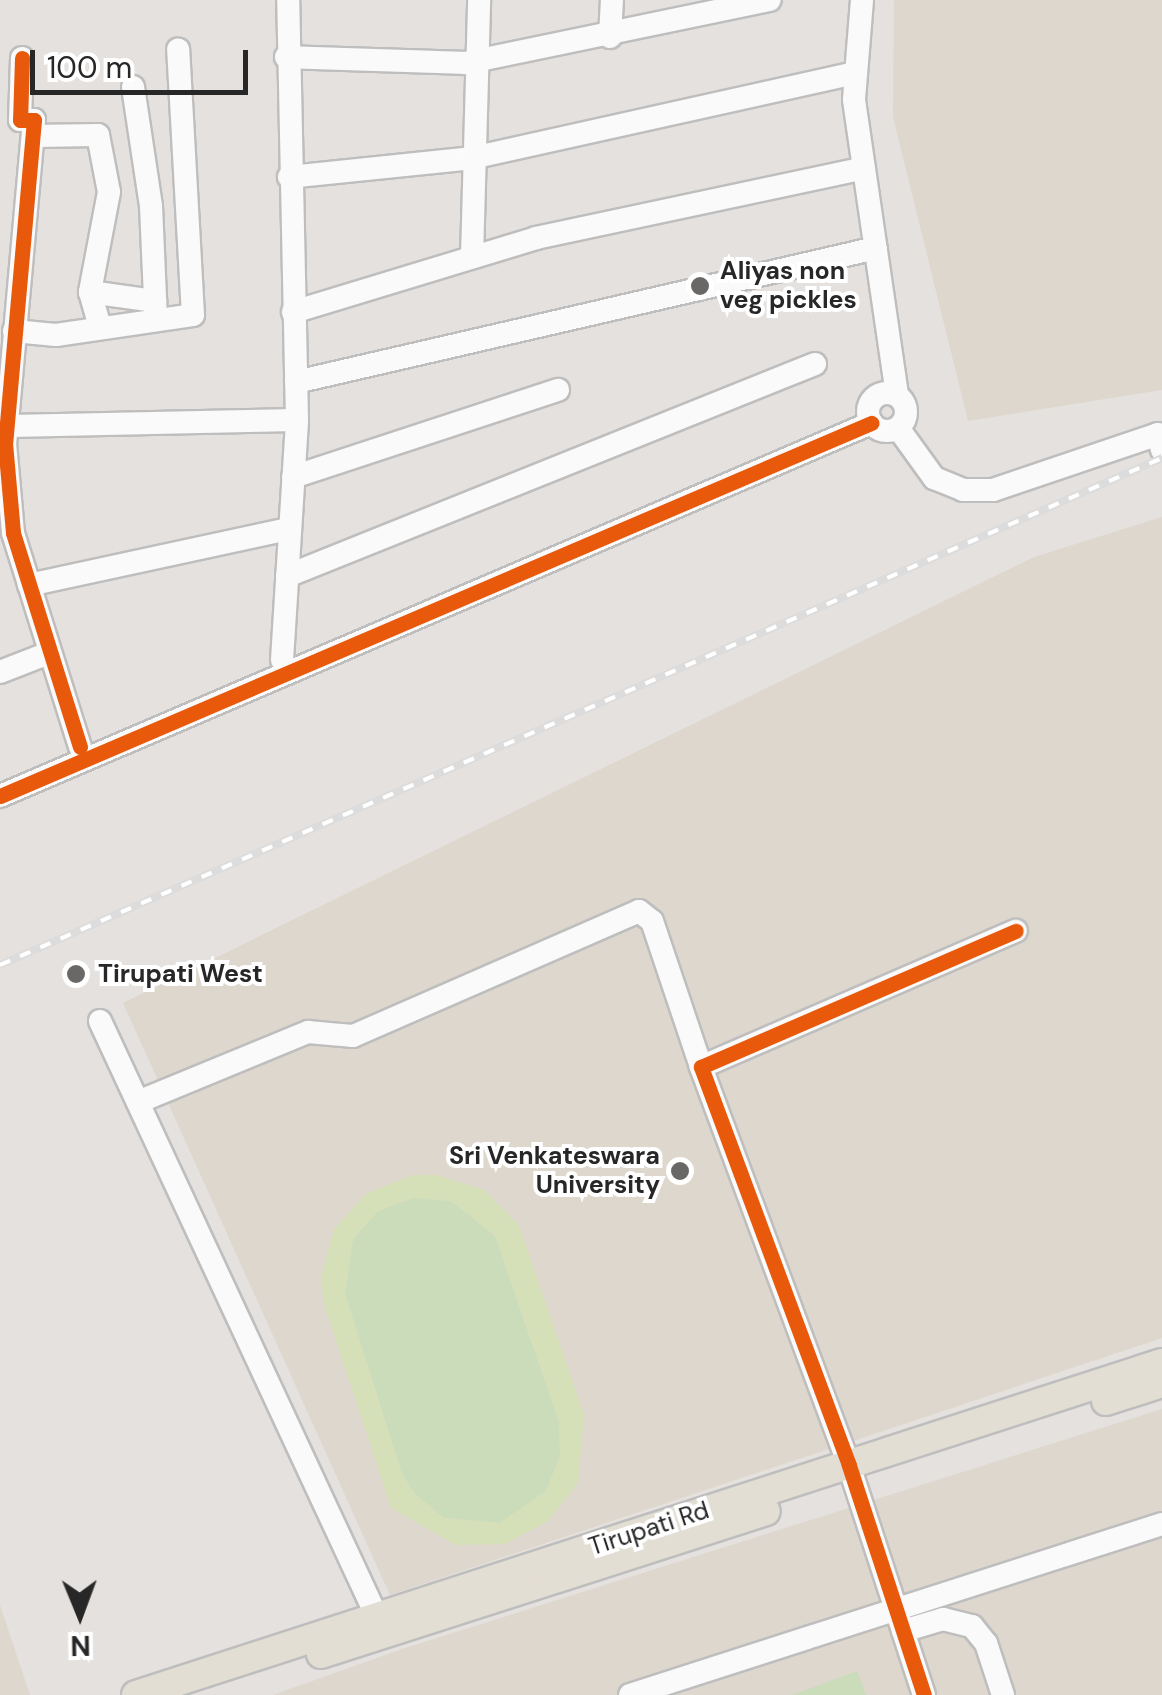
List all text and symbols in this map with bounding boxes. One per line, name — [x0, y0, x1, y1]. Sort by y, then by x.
scale bar — [35, 30, 252, 92]
text: 100 m — [47, 48, 132, 87]
place label: Aliyas non veg pickles — [720, 257, 857, 316]
marker: Aliyas non veg pickles — [689, 275, 711, 297]
place label: Tirupati West — [98, 959, 263, 989]
marker: Tirupati West — [63, 961, 89, 987]
place label: Sri Venkateswara University — [449, 1142, 660, 1201]
marker: Sri Venkateswara University — [669, 1160, 691, 1182]
street label: Tirupati Rd — [585, 1495, 713, 1563]
north arrow — [30, 1565, 130, 1665]
text: N — [70, 1627, 91, 1664]

